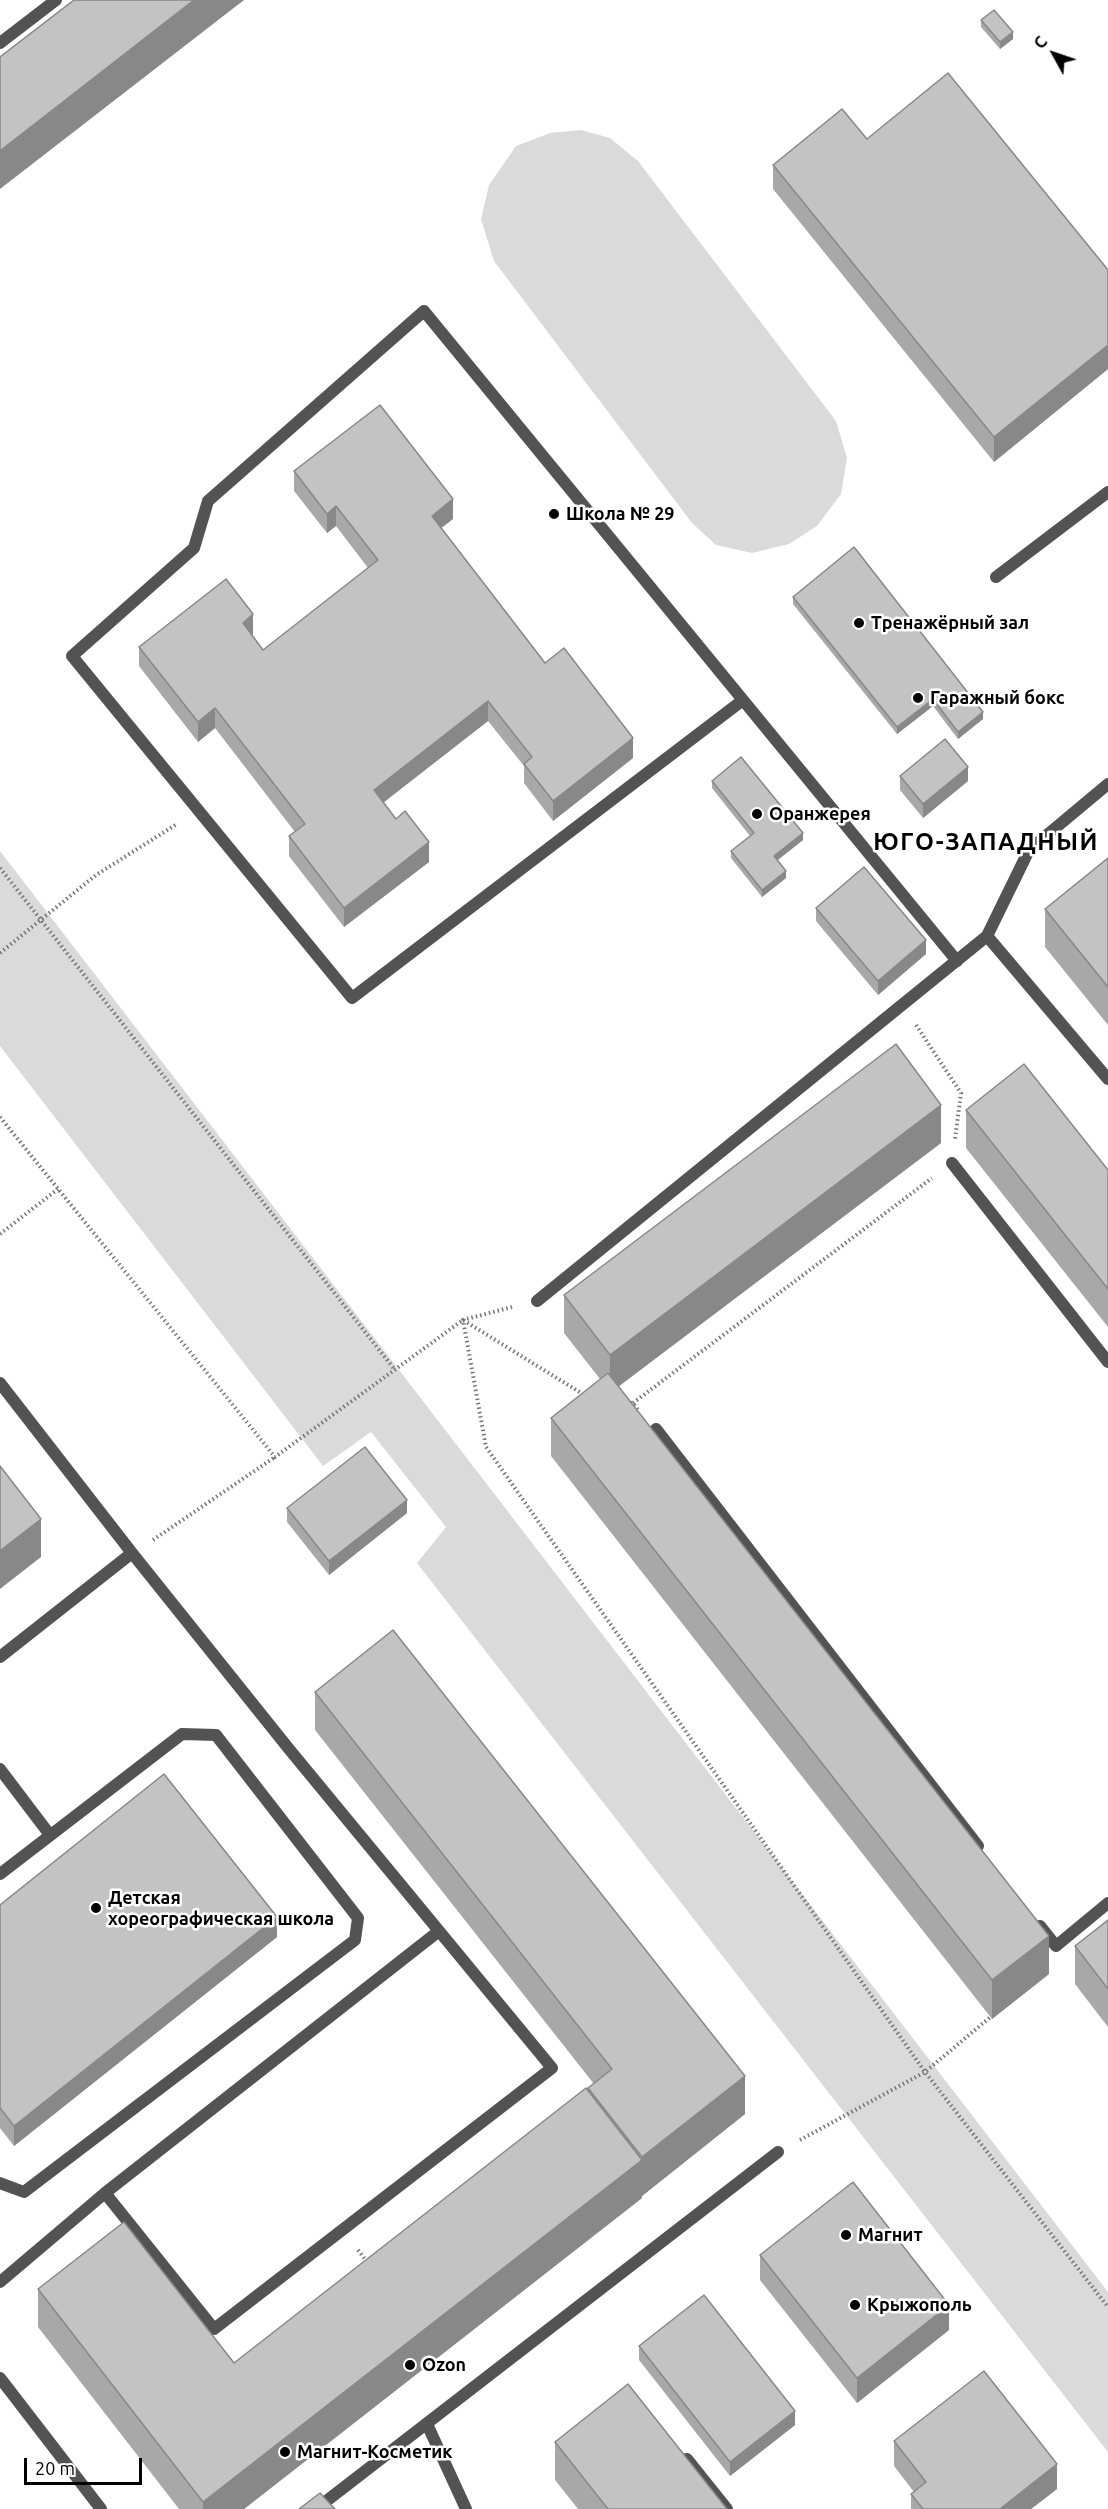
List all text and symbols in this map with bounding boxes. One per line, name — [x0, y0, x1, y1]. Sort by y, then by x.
north arrow — [1024, 24, 1084, 84]
text: С — [1030, 33, 1050, 52]
place label: Школа № 29 — [566, 503, 674, 525]
marker: Школа № 29 — [547, 507, 561, 521]
place label: Тренажёрный зал — [871, 612, 1029, 634]
marker: Тренажёрный зал — [852, 616, 866, 630]
place label: Гаражный бокс — [930, 687, 1065, 709]
marker: Гаражный бокс — [911, 691, 925, 705]
place label: Оранжерея — [769, 803, 871, 825]
marker: Оранжерея — [750, 807, 764, 821]
district label: ЮГО-ЗАПАДНЫЙ — [873, 828, 1099, 856]
place label: Детская хореографическая школа — [108, 1887, 334, 1930]
marker: Детская хореографическая школа — [89, 1901, 103, 1915]
place label: Магнит — [858, 2224, 922, 2246]
marker: Магнит — [839, 2228, 853, 2242]
place label: Крыжополь — [867, 2294, 972, 2316]
marker: Крыжополь — [848, 2298, 862, 2312]
place label: Ozon — [422, 2354, 466, 2376]
marker: Ozon — [403, 2358, 417, 2372]
place label: Магнит-Косметик — [297, 2441, 453, 2463]
marker: Магнит-Косметик — [278, 2445, 292, 2459]
scale bar — [27, 2446, 146, 2484]
text: 20 m — [35, 2458, 75, 2478]

